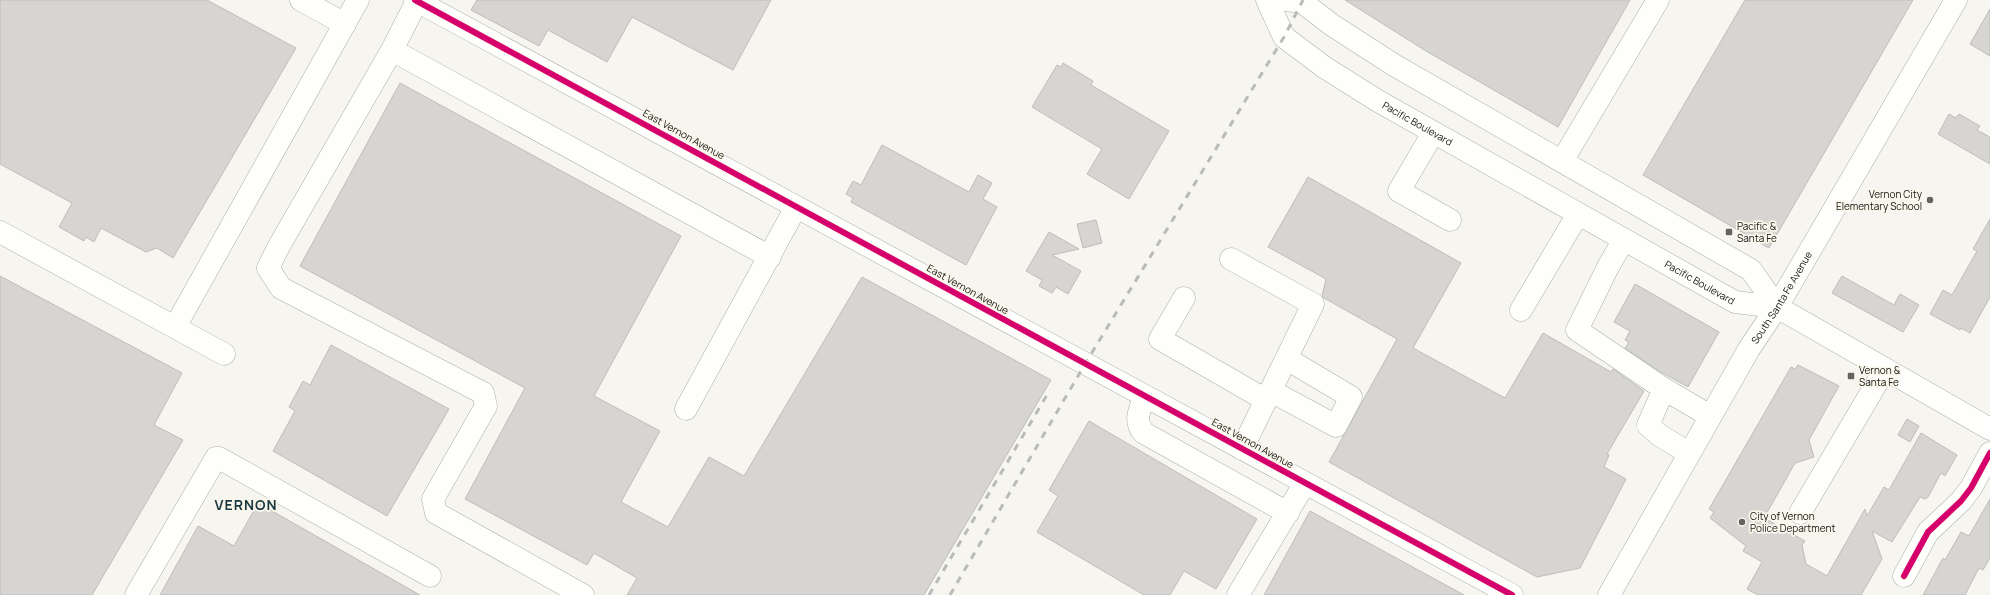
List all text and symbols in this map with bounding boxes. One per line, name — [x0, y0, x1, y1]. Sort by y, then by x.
street label: Pacific Boulevard — [1380, 98, 1455, 149]
street label: East Vernon Avenue — [641, 106, 727, 162]
place label: Vernon City Elementary School — [1836, 187, 1923, 213]
marker: Vernon City Elementary School — [1925, 195, 1935, 205]
place label: Pacific & Santa Fe — [1737, 219, 1777, 245]
marker: Pacific & Santa Fe — [1724, 227, 1734, 237]
street label: South Santa Fe Avenue — [1747, 248, 1815, 346]
street label: Pacific Boulevard — [1662, 257, 1738, 308]
street label: East Vernon Avenue — [925, 261, 1011, 317]
place label: Vernon & Santa Fe — [1859, 363, 1901, 389]
marker: Vernon & Santa Fe — [1846, 371, 1856, 381]
street label: East Vernon Avenue — [1210, 415, 1296, 471]
district label: VERNON — [215, 495, 278, 514]
place label: City of Vernon Police Department — [1750, 509, 1835, 535]
marker: City of Vernon Police Department — [1737, 517, 1747, 527]

